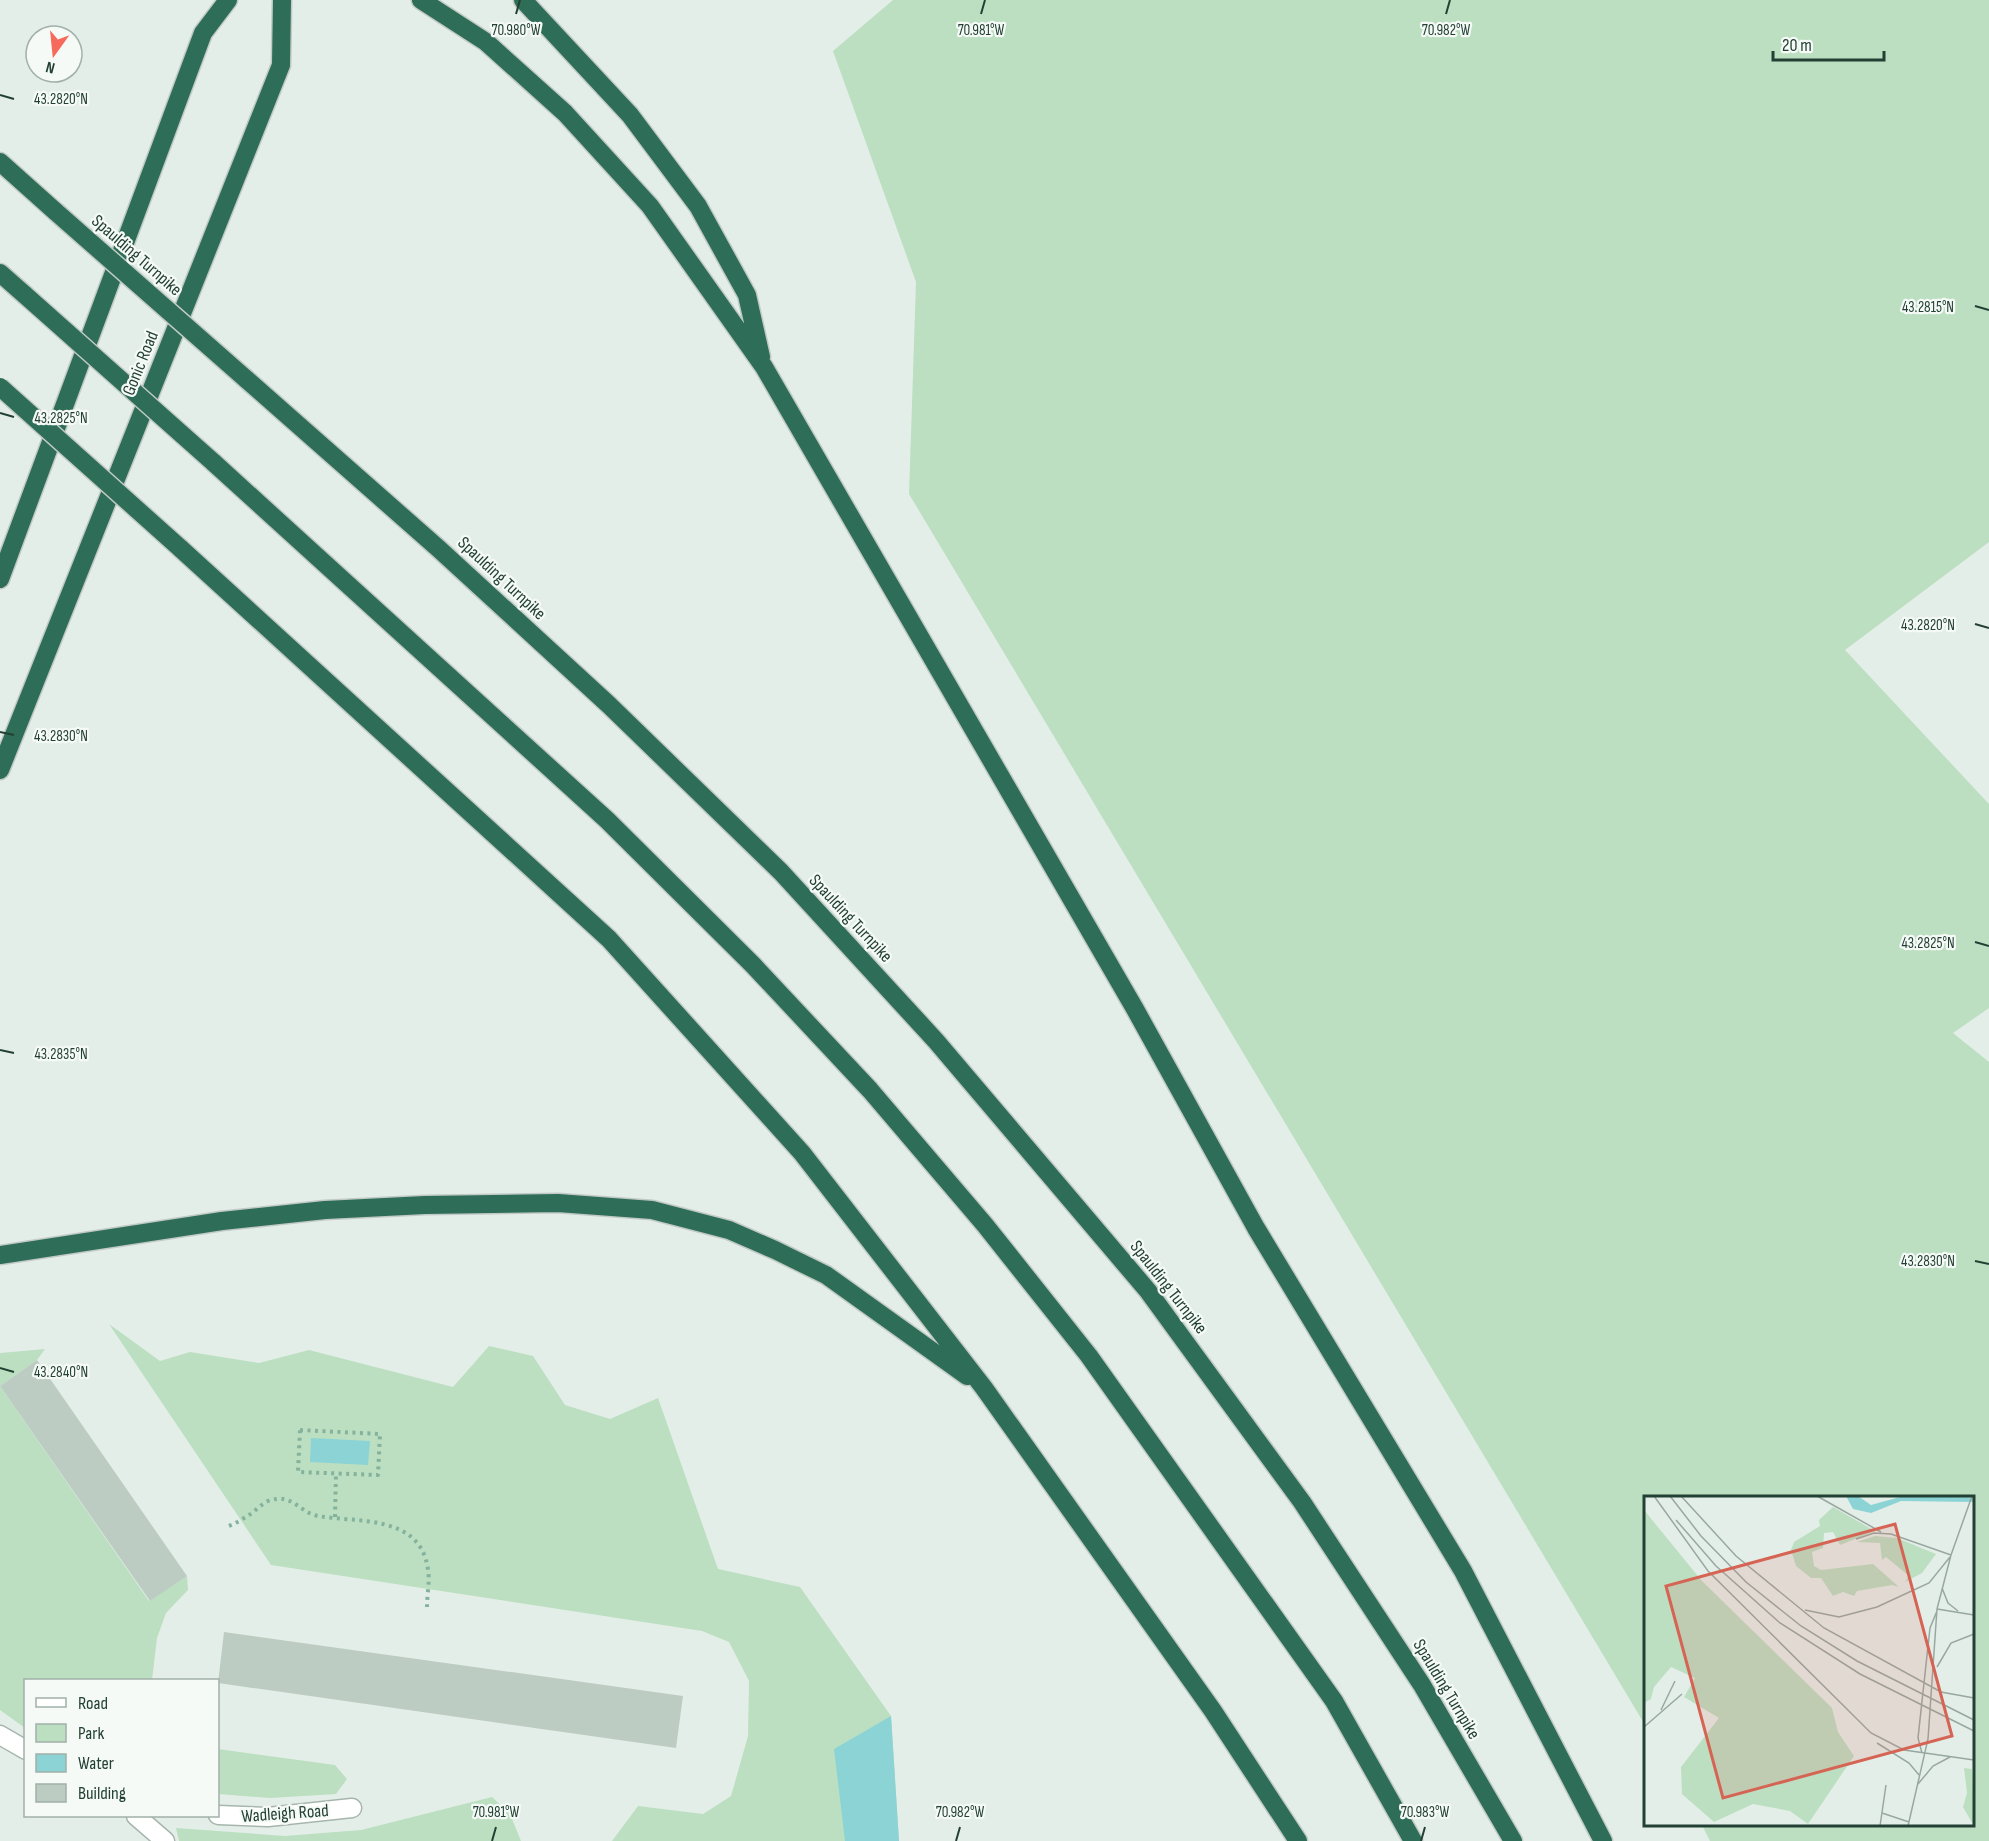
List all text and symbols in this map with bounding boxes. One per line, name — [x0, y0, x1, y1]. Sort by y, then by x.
text: 70.980°W — [492, 21, 541, 40]
text: 70.981°W — [958, 21, 1005, 40]
text: 70.982°W — [1422, 21, 1470, 40]
north arrow — [24, 24, 84, 84]
scale bar — [1773, 24, 1884, 62]
text: 20 m — [1782, 35, 1812, 56]
text: N — [44, 57, 57, 77]
text: 43.2820°N — [34, 90, 88, 109]
street label: Spaulding Turnpike — [87, 211, 186, 300]
text: 43.2815°N — [1902, 298, 1954, 317]
street label: Gonic Road — [118, 328, 163, 398]
text: 43.2825°N — [34, 409, 88, 428]
street label: Spaulding Turnpike — [453, 532, 550, 624]
text: 43.2820°N — [1901, 616, 1955, 635]
text: 43.2830°N — [34, 727, 88, 746]
street label: Spaulding Turnpike — [805, 870, 897, 967]
text: 43.2825°N — [1901, 934, 1955, 953]
text: 43.2835°N — [34, 1045, 88, 1064]
street label: Spaulding Turnpike — [1126, 1236, 1212, 1338]
text: 43.2830°N — [1901, 1252, 1955, 1271]
text: 43.2840°N — [34, 1363, 88, 1382]
inset map — [1644, 1496, 1974, 1826]
street label: Spaulding Turnpike — [1409, 1636, 1485, 1743]
legend — [24, 1679, 219, 1817]
text: Road — [78, 1693, 108, 1714]
text: Park — [78, 1723, 104, 1744]
text: Water — [78, 1753, 114, 1774]
text: Building — [78, 1783, 126, 1804]
street label: Wadleigh Road — [241, 1800, 329, 1827]
text: 70.981°W — [473, 1803, 520, 1822]
text: 70.982°W — [936, 1803, 984, 1822]
text: 70.983°W — [1401, 1803, 1449, 1822]

